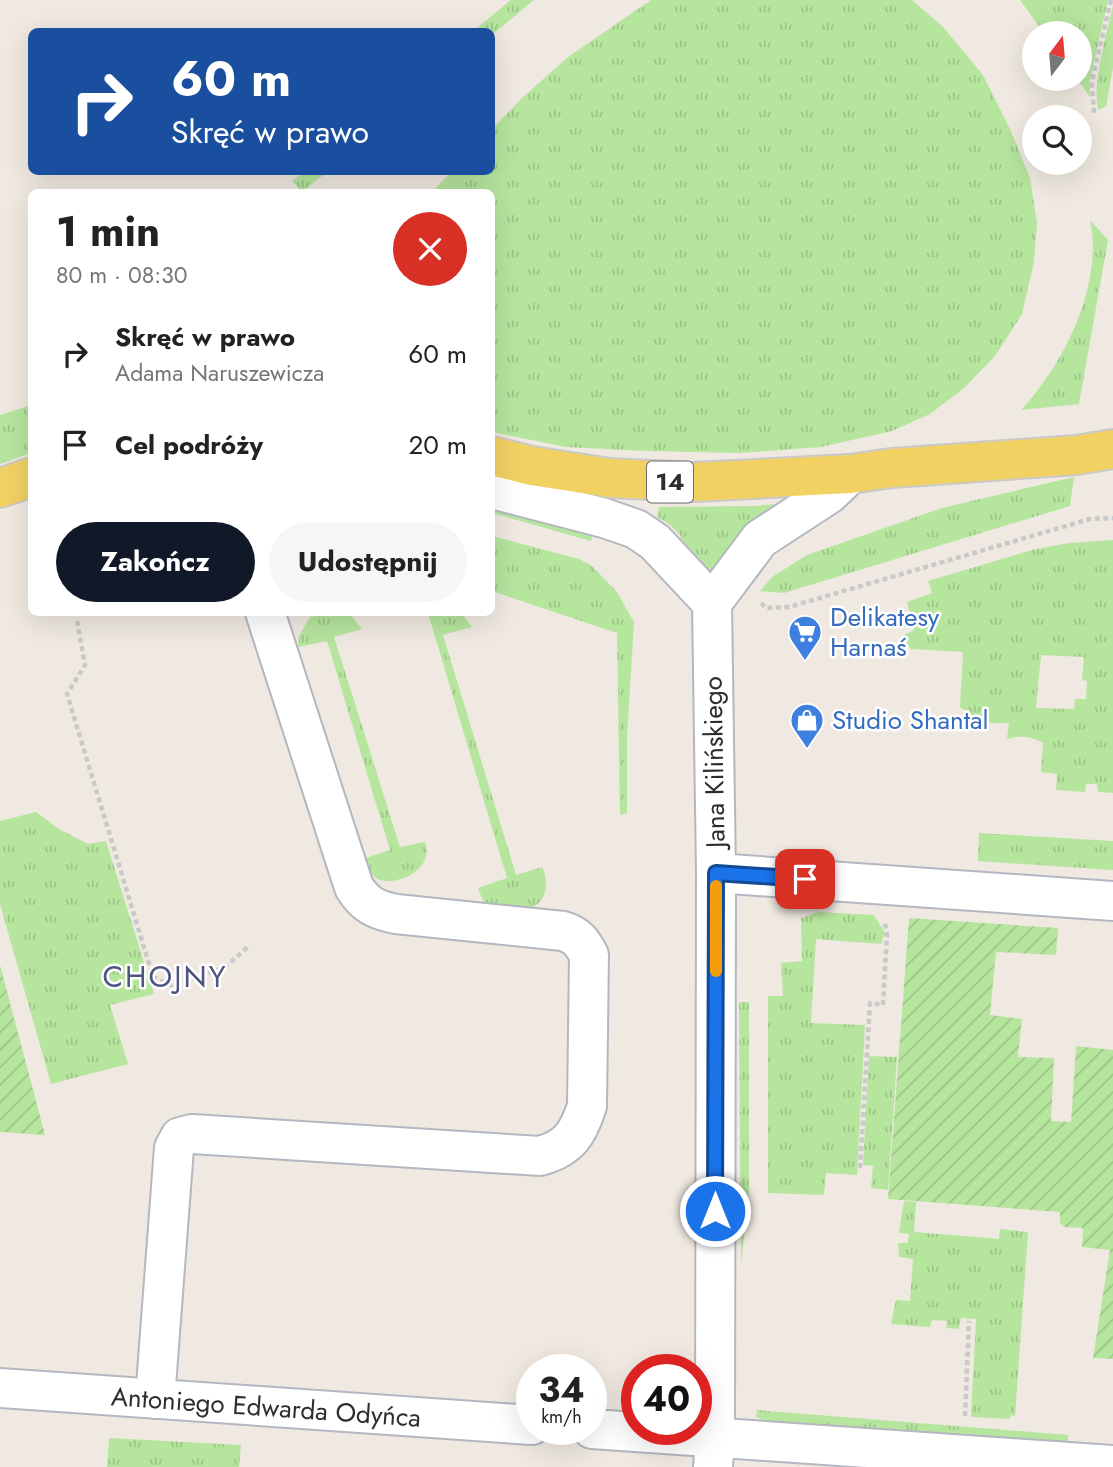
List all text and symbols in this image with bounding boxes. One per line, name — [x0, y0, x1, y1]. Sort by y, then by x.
north arrow — [1022, 21, 1092, 91]
map controls — [1022, 21, 1092, 175]
text: 60 m — [171, 44, 291, 114]
icon: right — [56, 56, 147, 147]
button: search — [1022, 105, 1092, 175]
text: Skręć w prawo — [171, 109, 369, 155]
text: 1 min — [56, 201, 160, 262]
button: close — [393, 212, 467, 286]
text: 80 m · 08:30 — [56, 258, 188, 292]
text: Skręć w prawo — [115, 318, 295, 356]
icon: right — [56, 335, 94, 373]
text: 60 m — [408, 335, 467, 373]
text: Adama Naruszewicza — [115, 356, 324, 390]
icon: arrive — [56, 426, 94, 464]
text: Cel podróży — [115, 426, 263, 464]
text: 20 m — [409, 426, 467, 464]
road number: 14 — [647, 462, 693, 503]
button: Zakończ — [56, 522, 255, 602]
button: Udostępnij — [269, 522, 467, 602]
place label: Delikatesy Harnaś — [830, 598, 940, 666]
supermarket icon: Delikatesy Harnaś — [786, 613, 824, 662]
street label: Jana Kilińskiego — [694, 676, 735, 851]
shop icon: Studio Shantal — [788, 701, 826, 750]
place label: Studio Shantal — [832, 701, 989, 739]
pin — [775, 849, 835, 909]
icon: arrive — [786, 860, 824, 898]
district label: CHOJNY — [103, 955, 227, 998]
position arrow — [678, 1174, 752, 1248]
speed limit sign: 40 — [621, 1354, 712, 1445]
text: 34 — [538, 1365, 585, 1415]
street label: Antoniego Edwarda Odyńca — [110, 1377, 422, 1437]
text: km/h — [541, 1404, 582, 1430]

